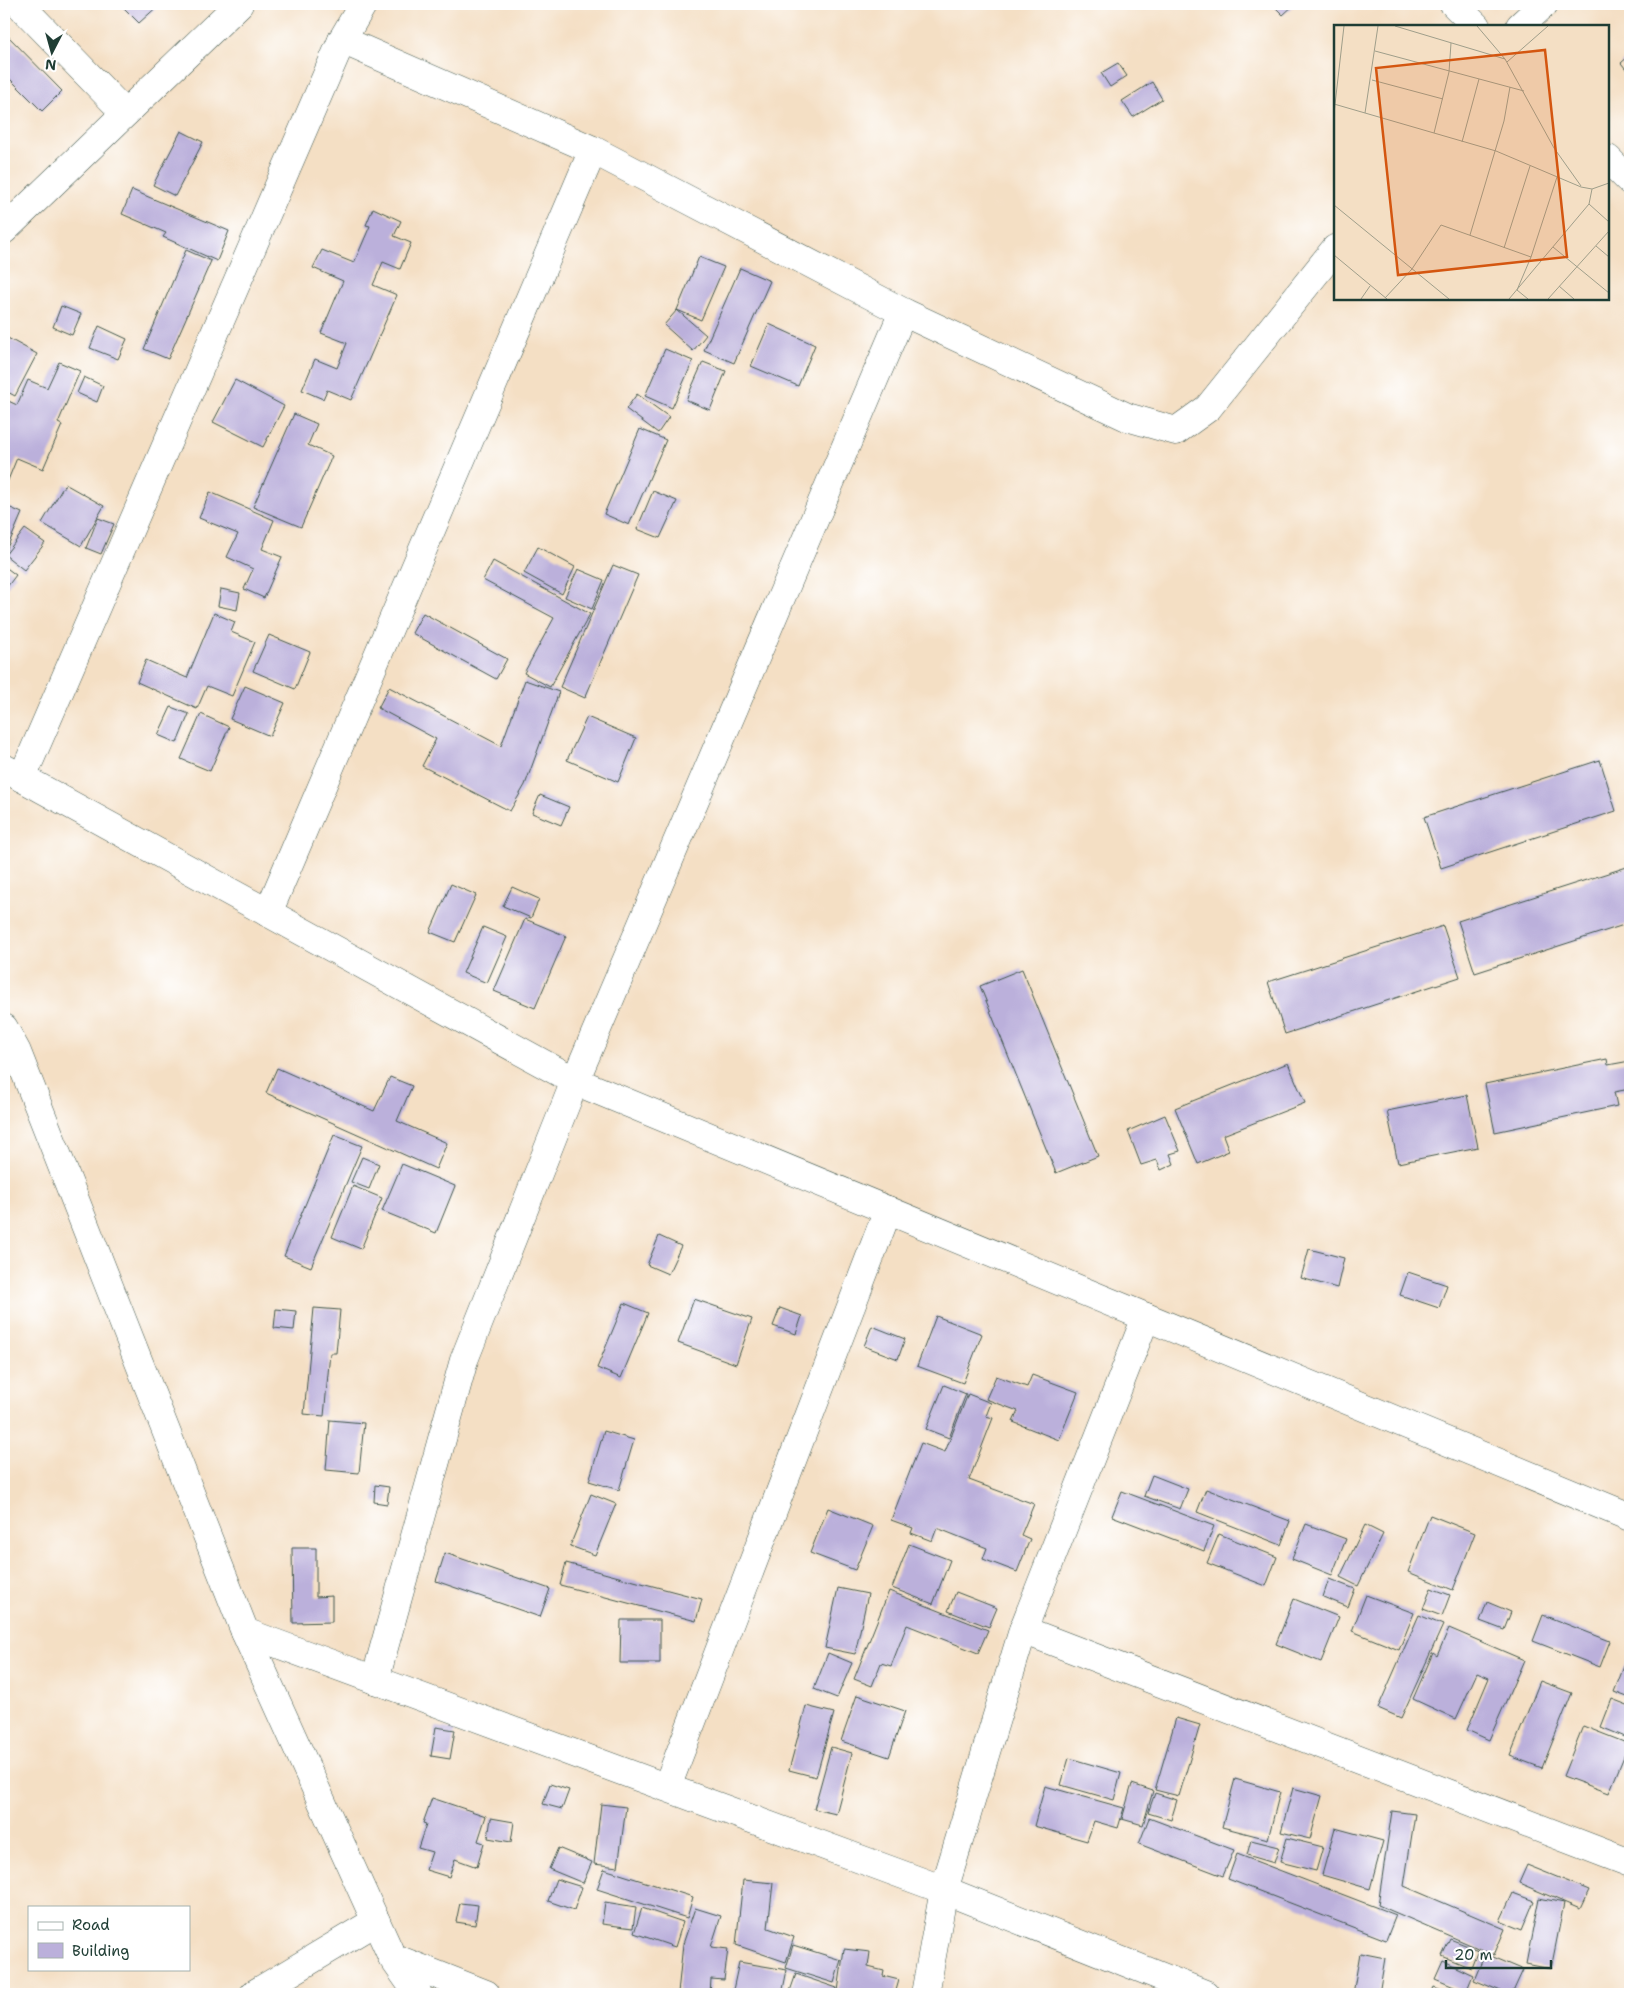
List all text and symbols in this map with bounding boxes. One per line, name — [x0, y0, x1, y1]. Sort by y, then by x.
inset map — [1334, 25, 1609, 300]
north arrow — [28, 28, 78, 78]
text: N — [44, 55, 57, 74]
legend — [28, 1906, 190, 1970]
text: Road — [72, 1915, 110, 1935]
scale bar — [1446, 1938, 1552, 1970]
text: Building — [72, 1941, 129, 1961]
text: 20 m — [1454, 1945, 1493, 1965]

